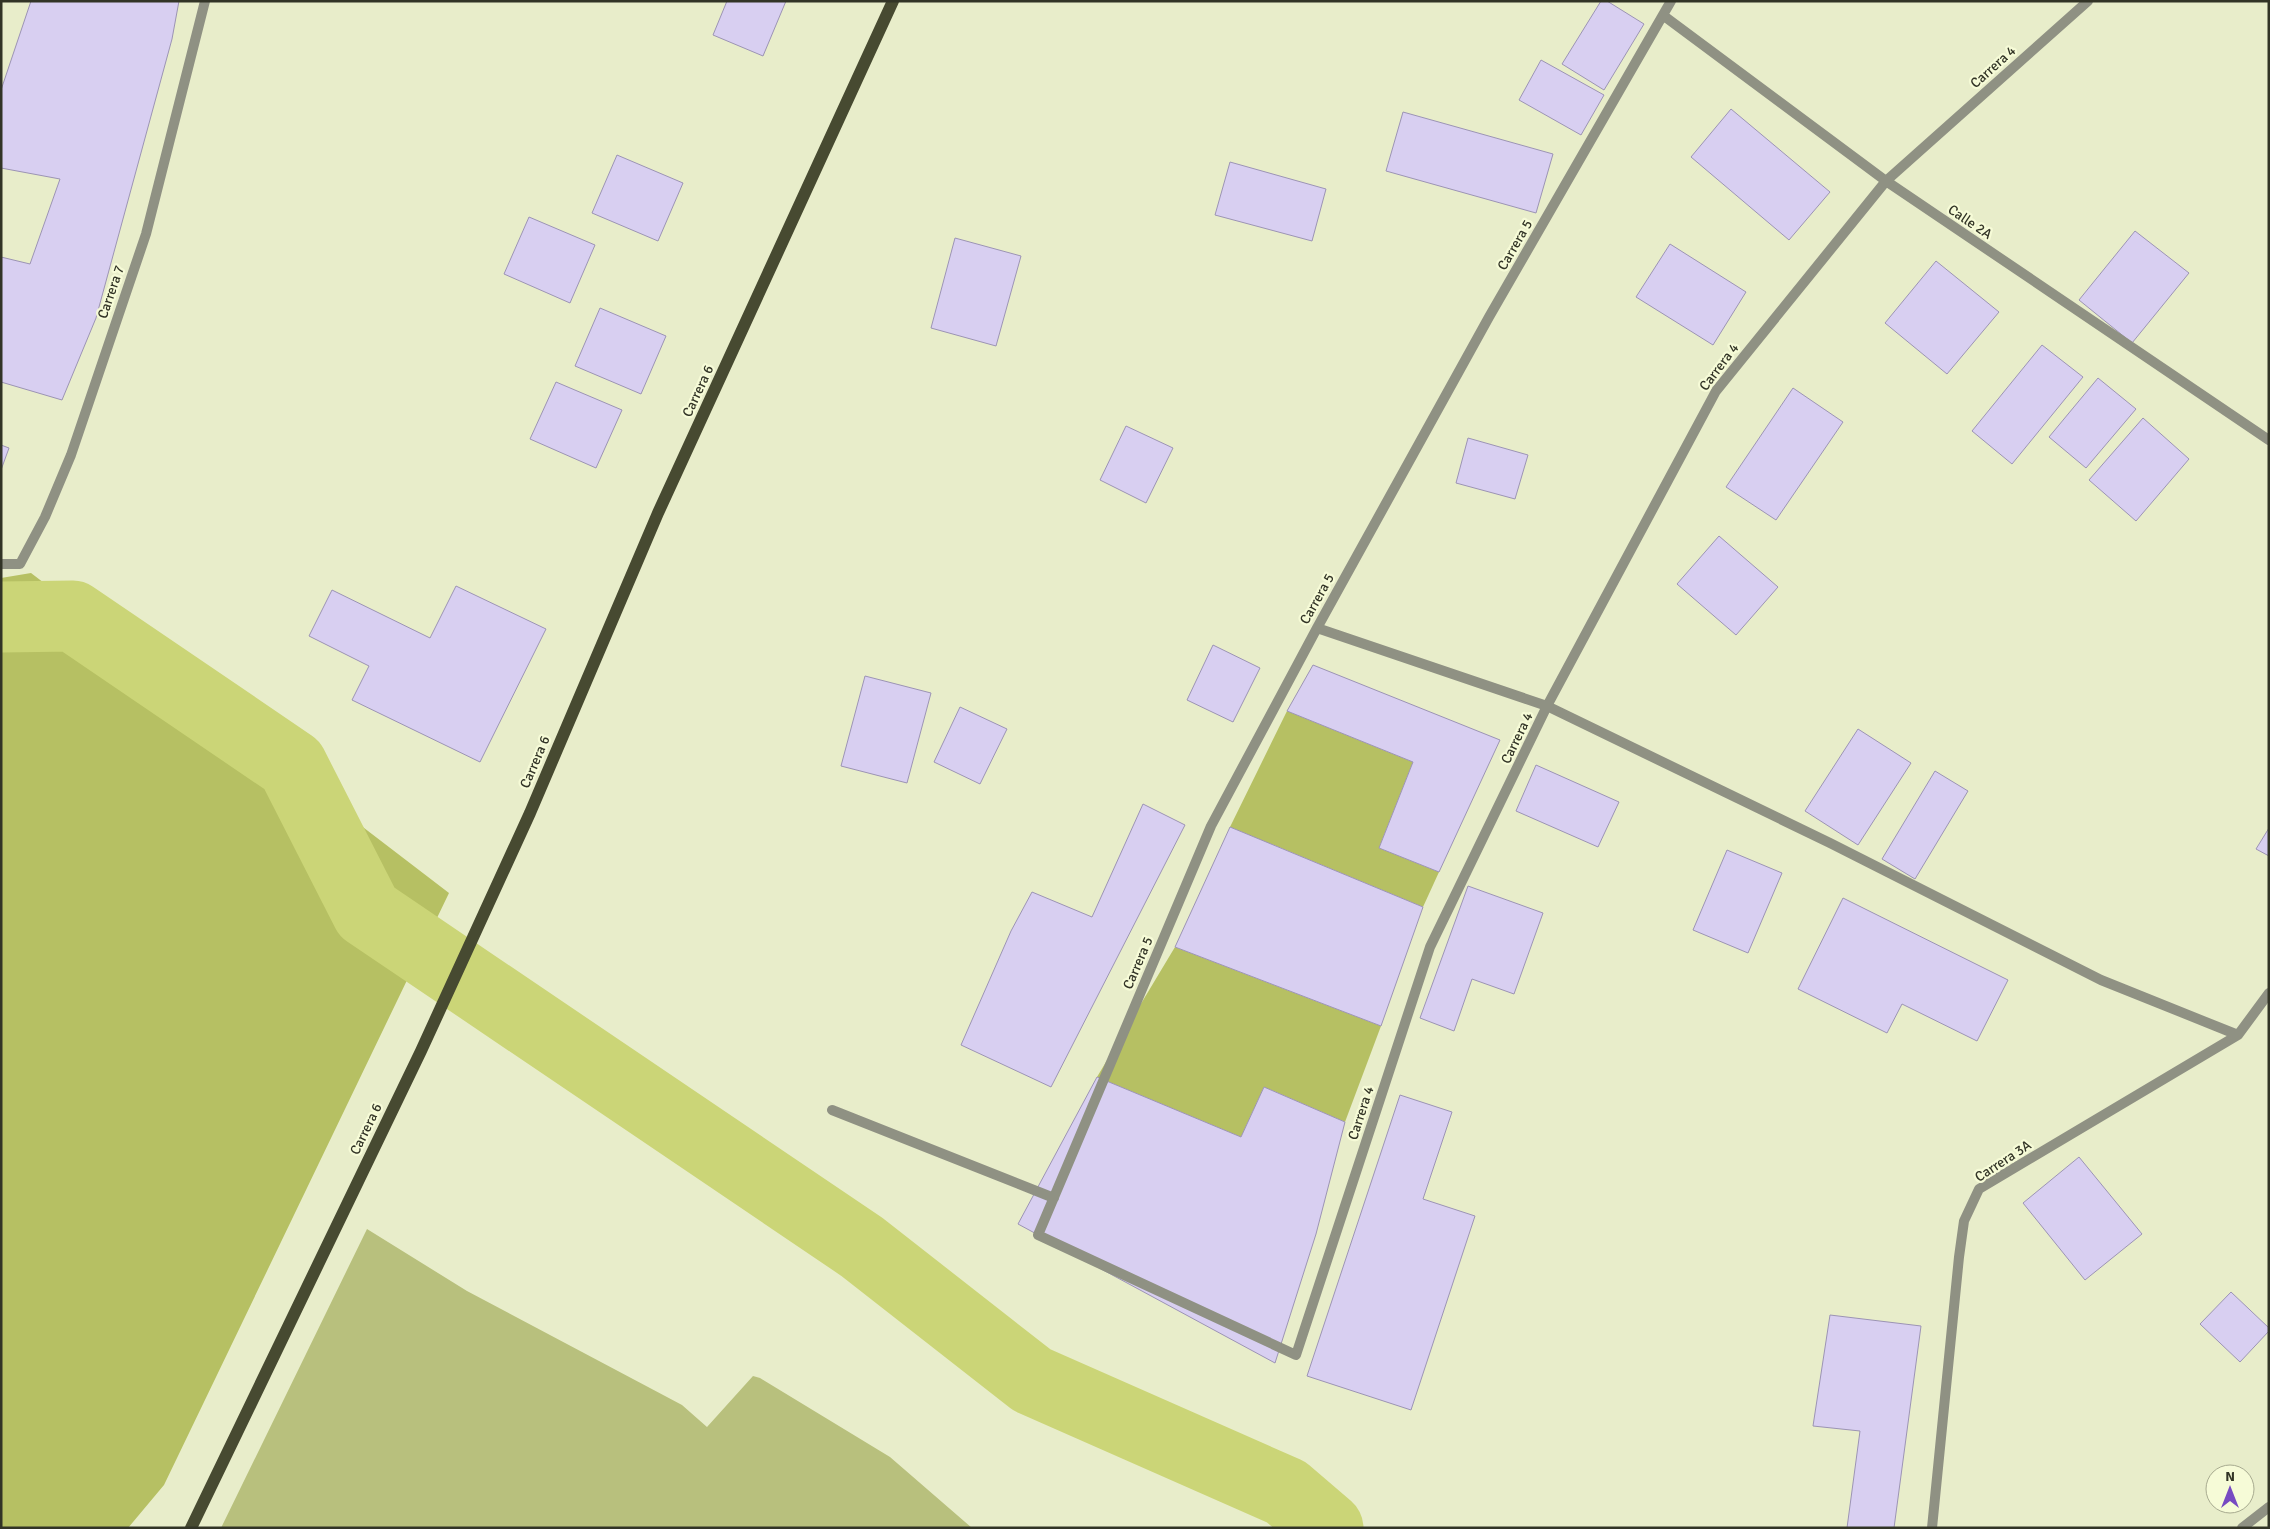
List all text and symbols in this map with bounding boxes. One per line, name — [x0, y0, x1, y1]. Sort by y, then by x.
street label: Carrera 4 — [1967, 42, 2020, 92]
street label: Calle 2A — [1945, 201, 1996, 243]
street label: Carrera 5 — [1494, 217, 1536, 273]
street label: Carrera 7 — [94, 263, 128, 321]
street label: Carrera 4 — [1696, 339, 1743, 394]
street label: Carrera 6 — [679, 362, 717, 420]
street label: Carrera 5 — [1296, 571, 1338, 627]
street label: Carrera 4 — [1497, 709, 1537, 767]
street label: Carrera 6 — [516, 733, 554, 791]
street label: Carrera 5 — [1119, 934, 1157, 992]
street label: Carrera 4 — [1344, 1084, 1378, 1142]
street label: Carrera 6 — [346, 1100, 386, 1158]
street label: Carrera 3A — [1972, 1136, 2035, 1186]
north arrow — [2205, 1464, 2255, 1514]
text: N — [2225, 1468, 2235, 1485]

